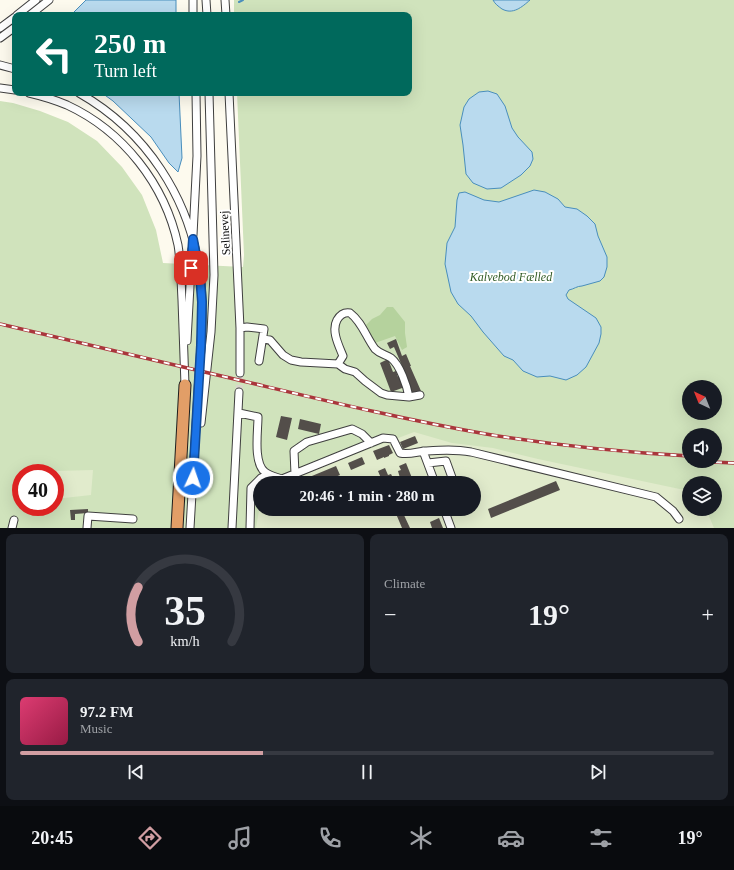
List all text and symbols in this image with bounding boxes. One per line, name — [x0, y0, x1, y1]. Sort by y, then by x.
icon: left — [28, 28, 80, 80]
text: 250 m — [94, 28, 166, 59]
text: Turn left — [94, 61, 157, 81]
street label: Selinevej — [217, 210, 233, 256]
pin — [174, 251, 208, 285]
icon: arrive — [180, 257, 202, 279]
park label: Kalvebod Fælled — [469, 270, 553, 284]
north arrow — [682, 380, 722, 420]
map controls — [682, 380, 722, 516]
button: sound — [682, 428, 722, 468]
position arrow — [172, 457, 214, 499]
speed limit sign: 40 — [12, 464, 64, 516]
button: layers — [682, 476, 722, 516]
text: 20:46 · 1 min · 280 m — [300, 488, 435, 504]
text: Climate — [384, 576, 425, 591]
text: 35 — [164, 587, 206, 633]
text: 19° — [528, 598, 570, 631]
text: − — [384, 602, 396, 627]
text: + — [702, 602, 714, 627]
text: km/h — [170, 632, 200, 648]
text: 97.2 FM — [80, 704, 133, 720]
text: Music — [80, 721, 113, 736]
icon: previous — [125, 761, 147, 783]
icon: pause — [356, 761, 378, 783]
icon: next — [587, 761, 609, 783]
icon: directions — [136, 824, 164, 852]
icon: music — [226, 824, 254, 852]
icon: phone — [316, 824, 344, 852]
icon: climate — [407, 824, 435, 852]
icon: car — [497, 824, 525, 852]
icon: filters — [587, 824, 615, 852]
text: 20:45 — [31, 828, 73, 848]
text: 19° — [678, 828, 703, 848]

